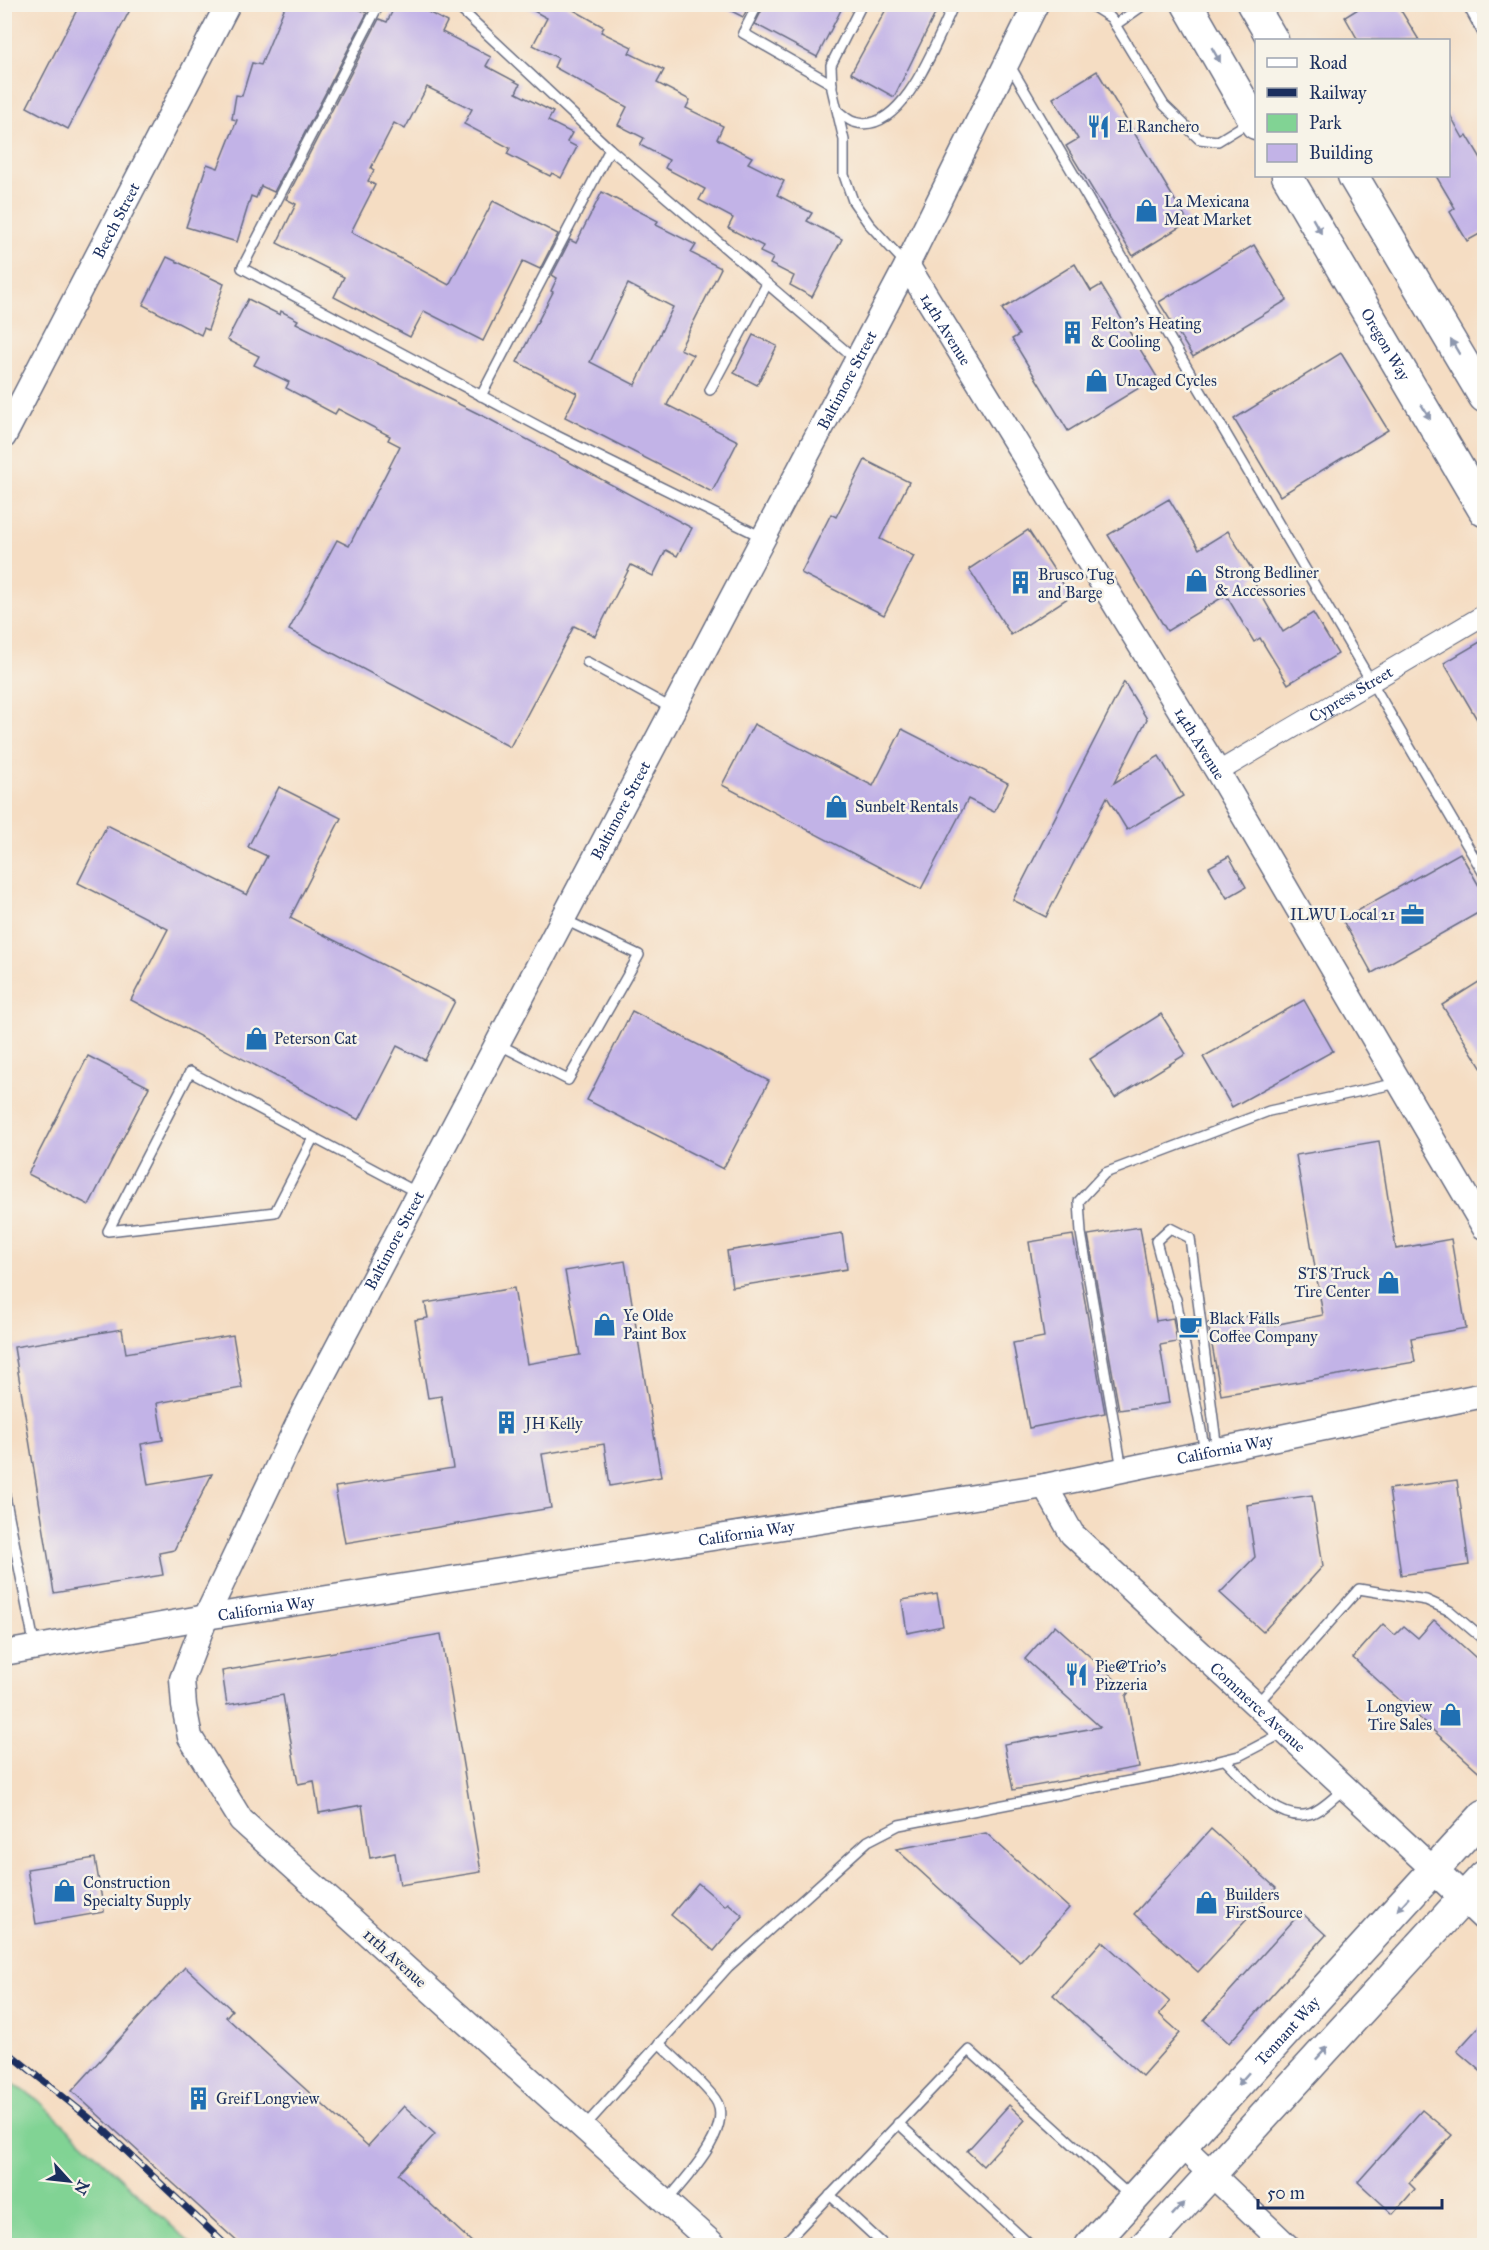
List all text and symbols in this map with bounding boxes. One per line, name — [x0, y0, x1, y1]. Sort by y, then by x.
legend — [1255, 39, 1450, 177]
one-way arrow — [1211, 47, 1222, 63]
text: Road — [1309, 52, 1347, 74]
text: Railway — [1309, 82, 1367, 104]
text: Park — [1309, 112, 1342, 134]
restaurant icon: El Ranchero — [1086, 113, 1112, 139]
place label: El Ranchero — [1117, 117, 1199, 136]
text: Building — [1309, 142, 1373, 165]
street label: Beech Street — [88, 179, 143, 261]
place label: La Mexicana Meat Market — [1164, 192, 1252, 229]
shop icon: La Mexicana Meat Market — [1133, 197, 1159, 223]
one-way arrow — [1311, 218, 1322, 234]
street label: 14th Avenue — [917, 289, 976, 369]
street label: Oregon Way — [1357, 304, 1415, 384]
place label: Felton's Heating & Cooling — [1091, 314, 1201, 352]
building icon: Felton's Heating & Cooling — [1060, 319, 1086, 345]
street label: Baltimore Street — [813, 327, 880, 433]
one-way arrow — [1449, 339, 1460, 355]
shop icon: Uncaged Cycles — [1084, 367, 1110, 393]
place label: Uncaged Cycles — [1115, 371, 1217, 391]
one-way arrow — [1421, 404, 1431, 421]
place label: Strong Bedliner & Accessories — [1215, 563, 1319, 600]
place label: Brusco Tug and Barge — [1038, 565, 1115, 603]
shop icon: Strong Bedliner & Accessories — [1184, 568, 1210, 594]
building icon: Brusco Tug and Barge — [1007, 570, 1033, 596]
street label: Cypress Street — [1305, 662, 1396, 726]
street label: 14th Avenue — [1171, 704, 1230, 783]
street label: Baltimore Street — [586, 757, 654, 863]
shop icon: Sunbelt Rentals — [824, 793, 850, 819]
place label: Sunbelt Rentals — [855, 797, 958, 816]
office icon: ILWU Local 21 — [1400, 901, 1426, 927]
place label: ILWU Local 21 — [1290, 905, 1395, 924]
shop icon: Peterson Cat — [243, 1025, 269, 1051]
place label: Peterson Cat — [274, 1029, 358, 1048]
street label: Baltimore Street — [360, 1187, 428, 1293]
place label: STS Truck Tire Center — [1294, 1264, 1371, 1301]
shop icon: STS Truck Tire Center — [1375, 1269, 1401, 1295]
place label: Ye Olde Paint Box — [623, 1306, 686, 1343]
place label: Black Falls Coffee Company — [1209, 1309, 1318, 1346]
shop icon: Ye Olde Paint Box — [592, 1311, 618, 1337]
cafe icon: Black Falls Coffee Company — [1178, 1314, 1204, 1340]
building icon: JH Kelly — [494, 1410, 520, 1436]
place label: JH Kelly — [523, 1414, 583, 1434]
street label: California Way — [1175, 1429, 1275, 1468]
street label: California Way — [697, 1516, 796, 1550]
street label: California Way — [216, 1591, 316, 1625]
place label: Pie@Trio's Pizzeria — [1095, 1657, 1166, 1694]
street label: Commerce Avenue — [1206, 1658, 1310, 1756]
restaurant icon: Pie@Trio's Pizzeria — [1064, 1662, 1090, 1688]
place label: Longview Tire Sales — [1366, 1697, 1433, 1734]
shop icon: Longview Tire Sales — [1437, 1702, 1463, 1728]
place label: Construction Specialty Supply — [83, 1873, 191, 1910]
shop icon: Construction Specialty Supply — [52, 1878, 78, 1904]
place label: Builders FirstSource — [1225, 1885, 1303, 1922]
shop icon: Builders FirstSource — [1194, 1890, 1220, 1916]
one-way arrow — [1396, 1897, 1410, 1912]
street label: 11th Avenue — [359, 1925, 431, 1992]
street label: Tennant Way — [1251, 1992, 1324, 2069]
one-way arrow — [1315, 2046, 1328, 2061]
one-way arrow — [1236, 2072, 1250, 2087]
building icon: Greif Longview — [185, 2085, 211, 2111]
place label: Greif Longview — [216, 2089, 320, 2109]
north arrow — [39, 2151, 99, 2211]
scale bar — [1258, 2172, 1442, 2210]
text: N — [70, 2177, 93, 2198]
text: 50 m — [1267, 2182, 1305, 2204]
one-way arrow — [1171, 2202, 1185, 2217]

